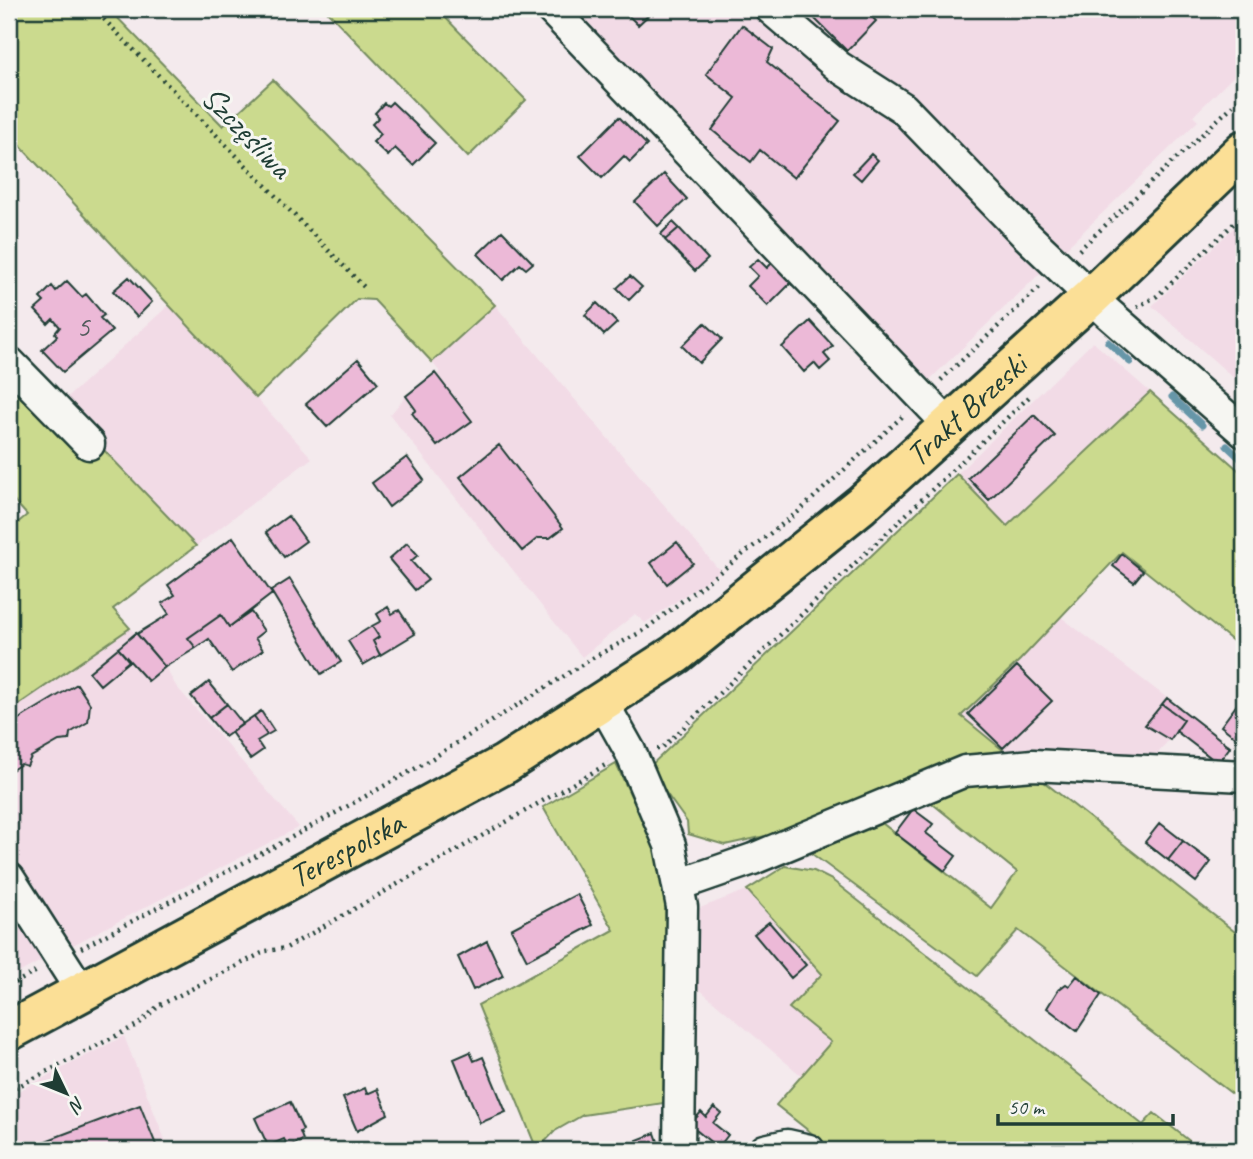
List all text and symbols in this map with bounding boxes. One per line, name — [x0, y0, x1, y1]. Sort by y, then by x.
street label: Szczęśliwa — [193, 77, 303, 189]
house number: 5 — [76, 307, 91, 345]
street label: Trakt Brzeski — [897, 342, 1038, 475]
street label: Terespolska — [282, 800, 413, 897]
north arrow — [32, 1058, 102, 1128]
scale bar — [998, 1082, 1172, 1126]
text: N — [63, 1091, 90, 1119]
text: 50 m — [1008, 1094, 1046, 1120]

